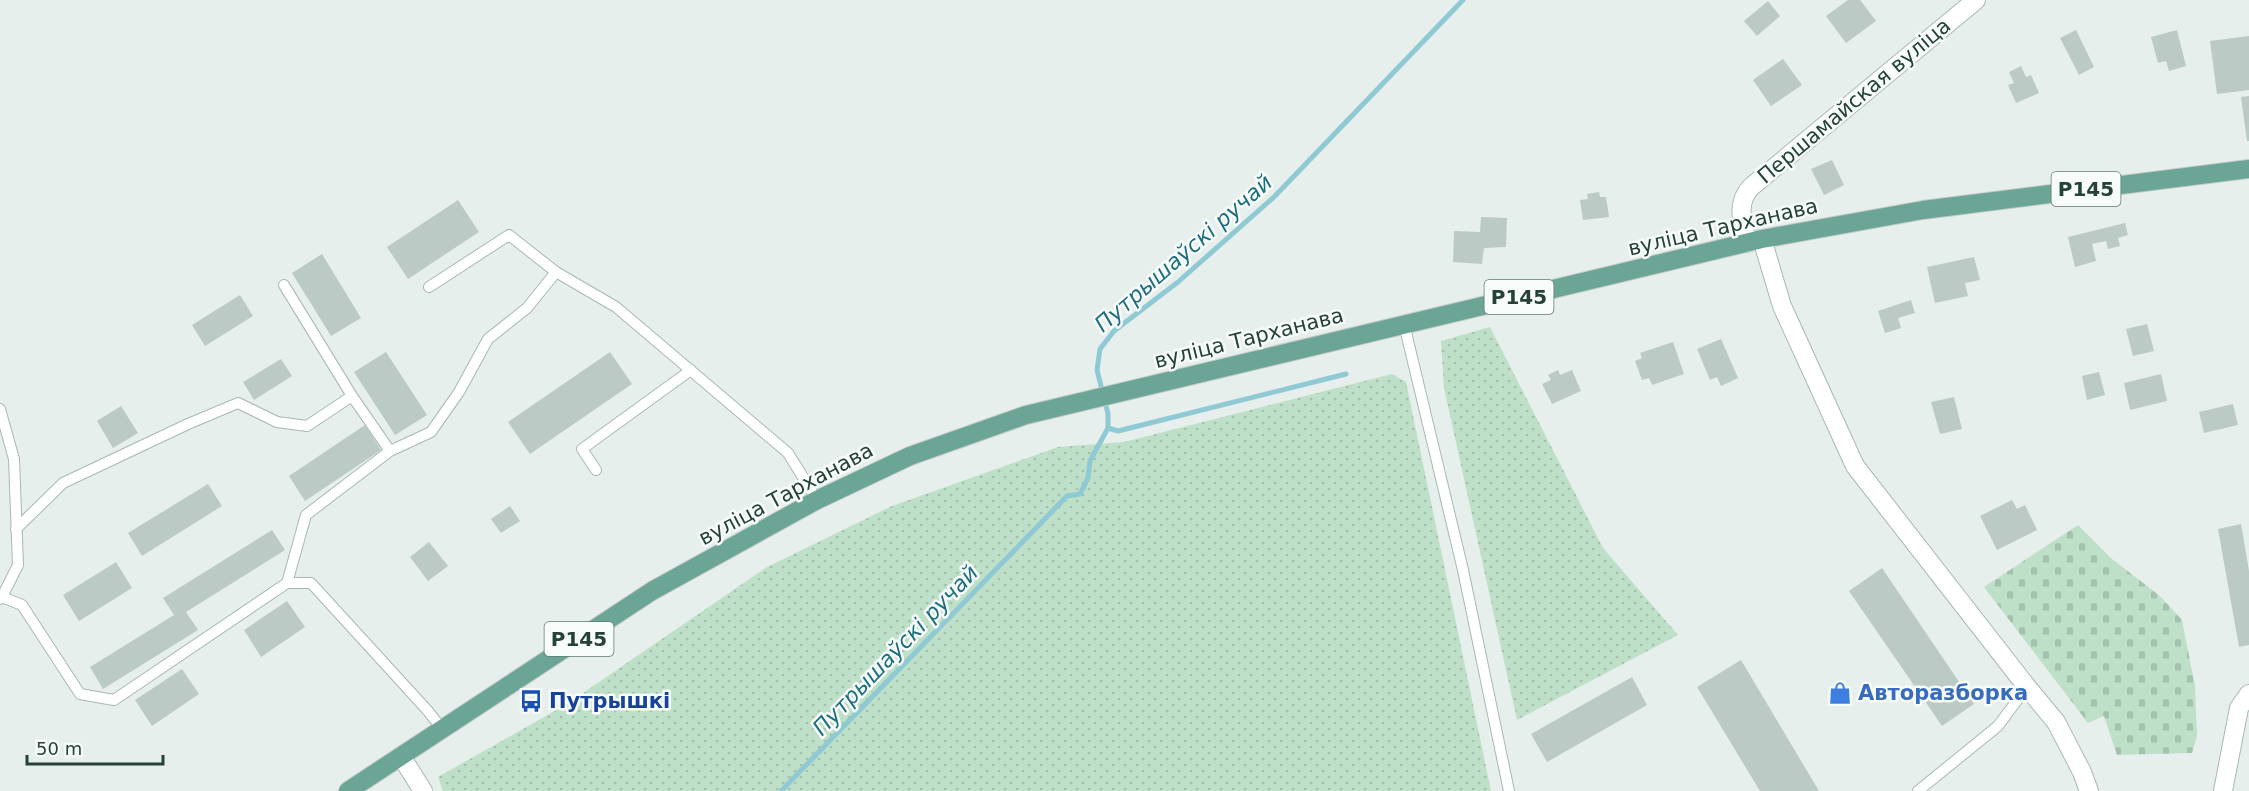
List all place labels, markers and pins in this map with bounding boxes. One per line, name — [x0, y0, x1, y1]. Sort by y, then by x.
shop icon: Авторазборка — [1827, 680, 1853, 706]
place label: Авторазборка — [1858, 681, 2028, 705]
bus stop icon: Путрышкі — [518, 688, 544, 714]
place label: Путрышкі — [549, 689, 670, 713]

